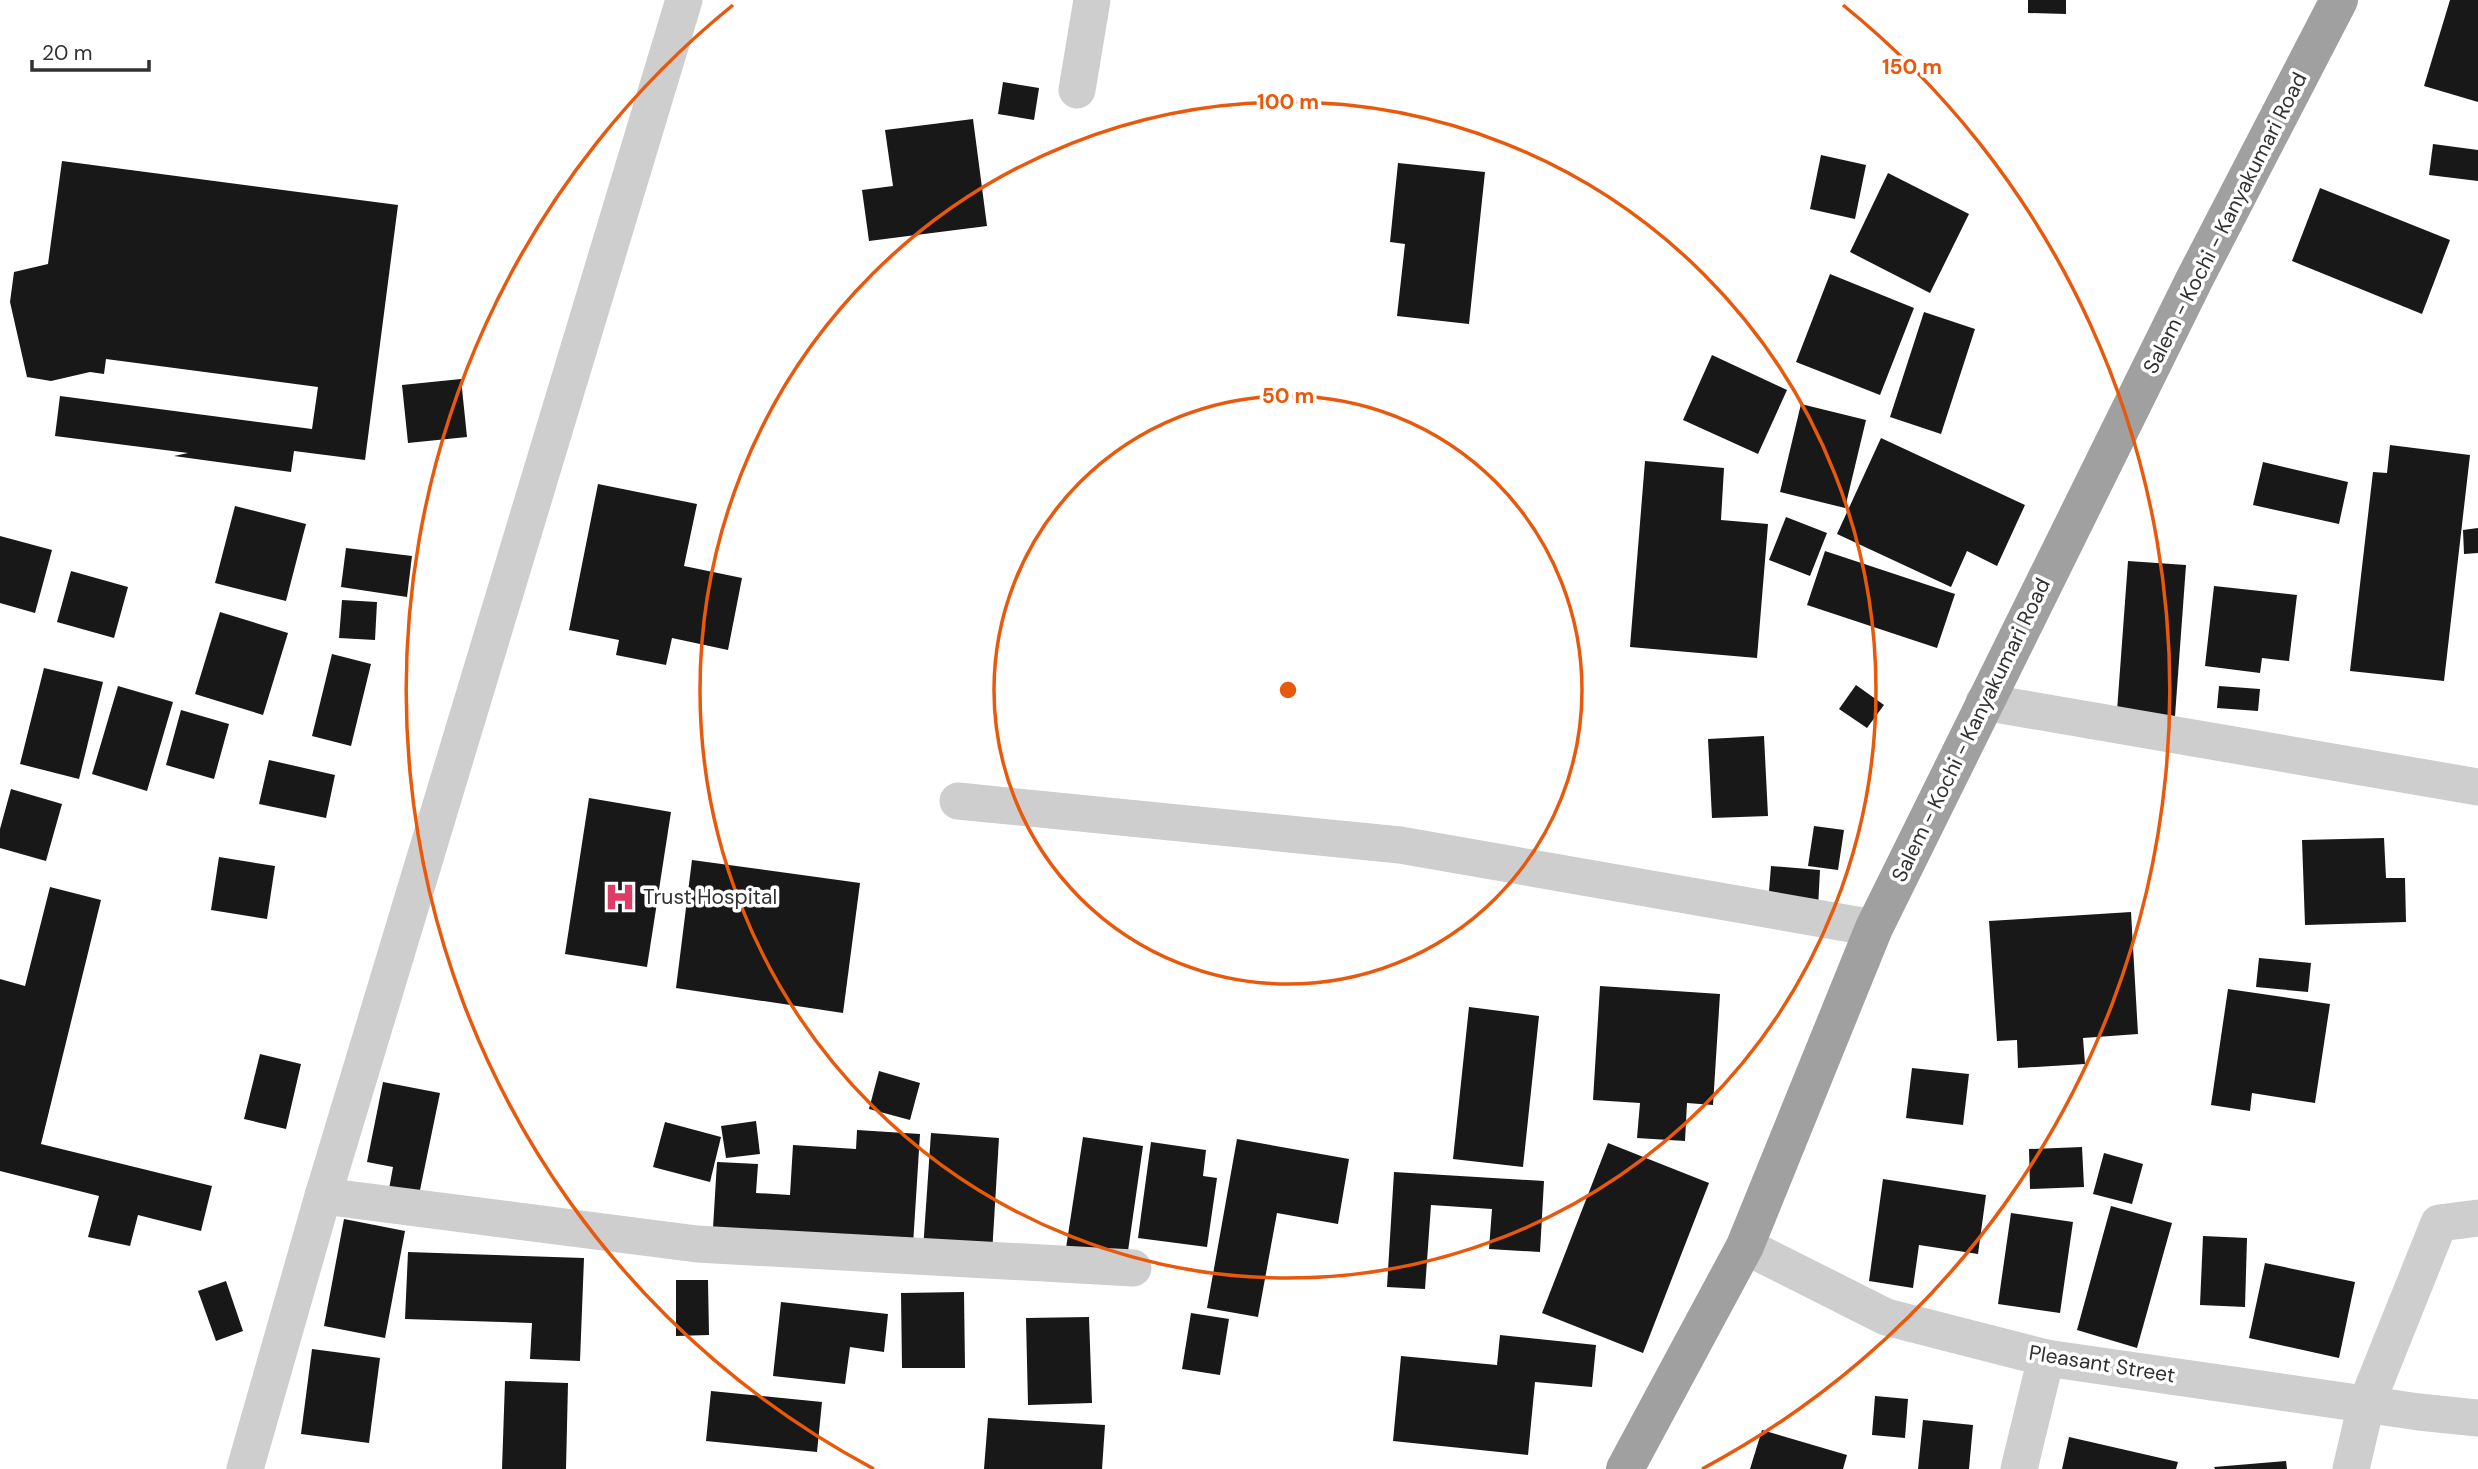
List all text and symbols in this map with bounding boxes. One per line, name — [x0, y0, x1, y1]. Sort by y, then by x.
scale bar — [32, 28, 149, 72]
text: 20 m — [42, 39, 93, 67]
text: 150 m — [1882, 53, 1942, 81]
street label: Salem - Kochi - Kanyakumari Road — [2137, 68, 2313, 378]
text: 100 m — [1257, 88, 1319, 116]
text: 50 m — [1262, 382, 1314, 410]
street label: Salem - Kochi - Kanyakumari Road — [1885, 573, 2057, 887]
centre of rings — [1276, 678, 1300, 702]
hospital icon: Trust Hospital — [603, 880, 637, 914]
place label: Trust Hospital — [643, 883, 777, 911]
street label: Pleasant Street — [2027, 1339, 2177, 1389]

